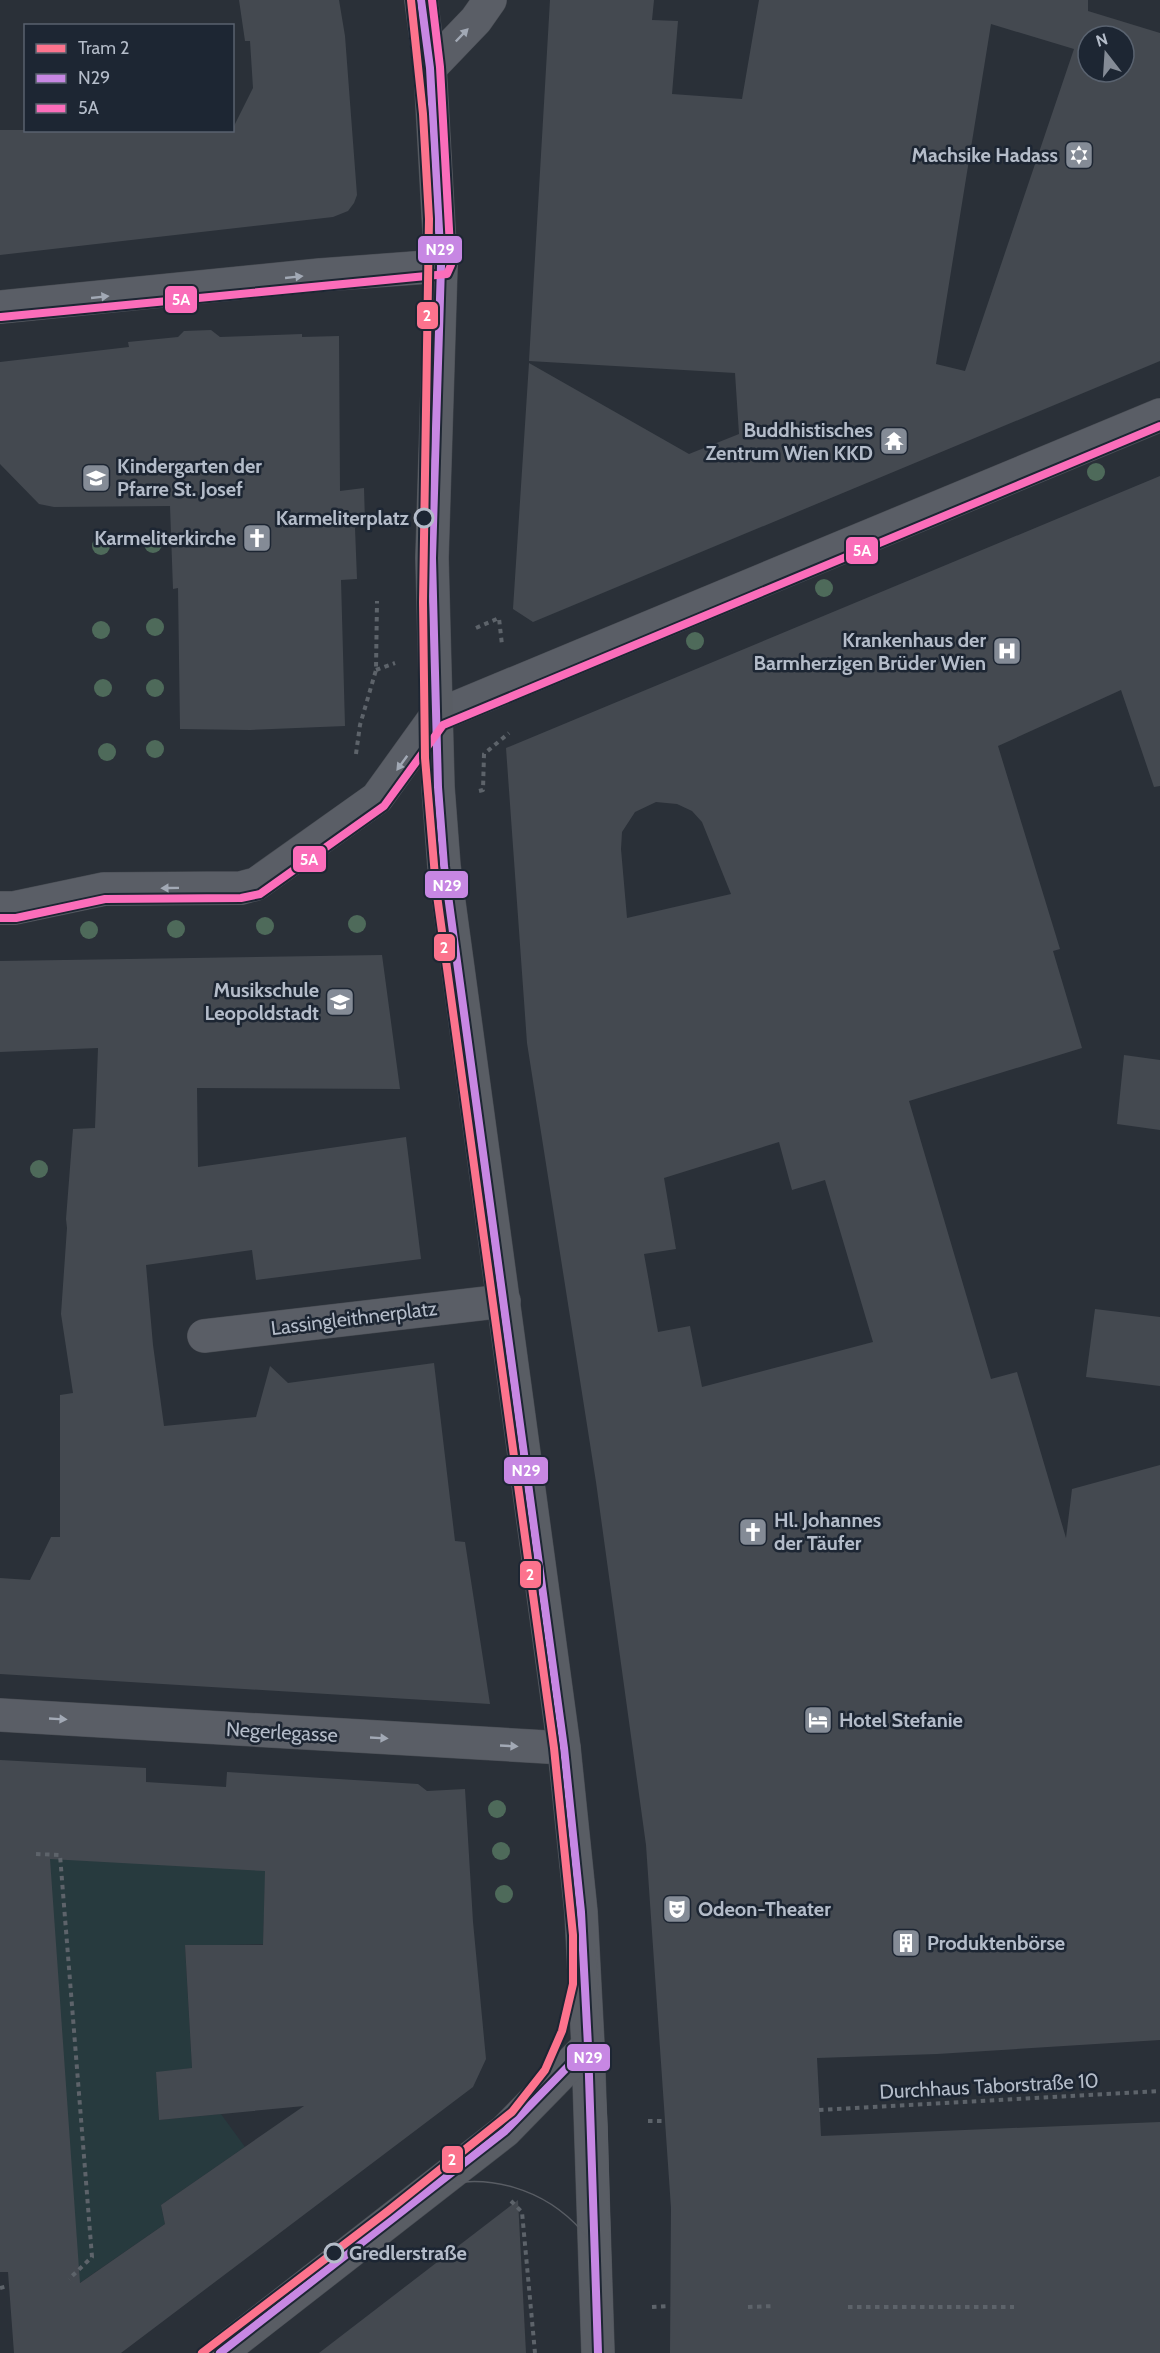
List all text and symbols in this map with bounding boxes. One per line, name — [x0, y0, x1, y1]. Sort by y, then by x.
legend — [24, 24, 234, 132]
north arrow — [1076, 24, 1136, 84]
one-way arrow — [454, 29, 468, 43]
text: N — [1094, 29, 1110, 51]
text: Tram 2 — [78, 37, 129, 59]
text: N29 — [78, 67, 110, 89]
text: 5A — [78, 97, 99, 119]
synagogue icon: Machsike Hadass — [1063, 139, 1095, 171]
place label: Machsike Hadass — [911, 143, 1058, 167]
line badge: N29 — [417, 235, 463, 264]
text: N29 — [426, 240, 454, 259]
one-way arrow — [285, 273, 304, 282]
line badge: 5A — [164, 285, 198, 314]
text: 5A — [172, 290, 190, 309]
one-way arrow — [91, 292, 110, 302]
line badge: 2 — [416, 301, 439, 330]
text: 2 — [423, 306, 431, 325]
place label: Buddhistisches Zentrum Wien KKD — [706, 418, 873, 465]
temple icon: Buddhistisches Zentrum Wien KKD — [878, 425, 910, 457]
place label: Kindergarten der Pfarre St. Josef — [117, 454, 262, 501]
school or university icon: Kindergarten der Pfarre St. Josef — [80, 462, 112, 494]
place label: Karmeliterplatz — [276, 506, 410, 530]
marker: Karmeliterplatz — [414, 508, 434, 528]
church icon: Karmeliterkirche — [241, 522, 273, 554]
place label: Karmeliterkirche — [94, 526, 236, 550]
line badge: 5A — [845, 536, 879, 565]
text: 5A — [853, 541, 871, 560]
place label: Krankenhaus der Barmherzigen Brüder Wien — [753, 628, 986, 675]
hospital icon: Krankenhaus der Barmherzigen Brüder Wien — [991, 635, 1023, 667]
one-way arrow — [396, 756, 408, 771]
line badge: 5A — [292, 845, 327, 873]
text: 5A — [300, 850, 318, 869]
line badge: N29 — [424, 870, 469, 899]
text: N29 — [433, 876, 461, 895]
one-way arrow — [161, 883, 180, 893]
line badge: 2 — [433, 933, 456, 962]
text: 2 — [440, 938, 448, 957]
place label: Musikschule Leopoldstadt — [204, 978, 319, 1025]
school or university icon: Musikschule Leopoldstadt — [324, 986, 356, 1018]
street label: Lassingleithnerplatz — [269, 1296, 439, 1340]
line badge: N29 — [503, 1456, 549, 1485]
text: N29 — [512, 1461, 540, 1480]
place label: Hl. Johannes der Täufer — [774, 1508, 881, 1555]
church icon: Hl. Johannes der Täufer — [737, 1516, 769, 1548]
line badge: 2 — [519, 1560, 542, 1589]
text: 2 — [526, 1565, 534, 1584]
hotel icon: Hotel Stefanie — [802, 1704, 834, 1736]
place label: Hotel Stefanie — [839, 1708, 963, 1732]
one-way arrow — [49, 1714, 68, 1723]
street label: Negerlegasse — [226, 1717, 338, 1747]
one-way arrow — [369, 1733, 388, 1742]
one-way arrow — [500, 1741, 519, 1750]
theatre icon: Odeon-Theater — [661, 1893, 693, 1925]
place label: Odeon-Theater — [698, 1897, 831, 1921]
building icon: Produktenbörse — [890, 1927, 922, 1959]
place label: Produktenbörse — [927, 1931, 1065, 1955]
line badge: N29 — [566, 2043, 611, 2072]
text: N29 — [574, 2048, 602, 2067]
street label: Durchhaus Taborstraße 10 — [879, 2068, 1099, 2104]
line badge: 2 — [441, 2145, 464, 2174]
text: 2 — [448, 2150, 456, 2169]
place label: Gredlerstraße — [349, 2241, 467, 2265]
marker: Gredlerstraße — [324, 2243, 344, 2263]

